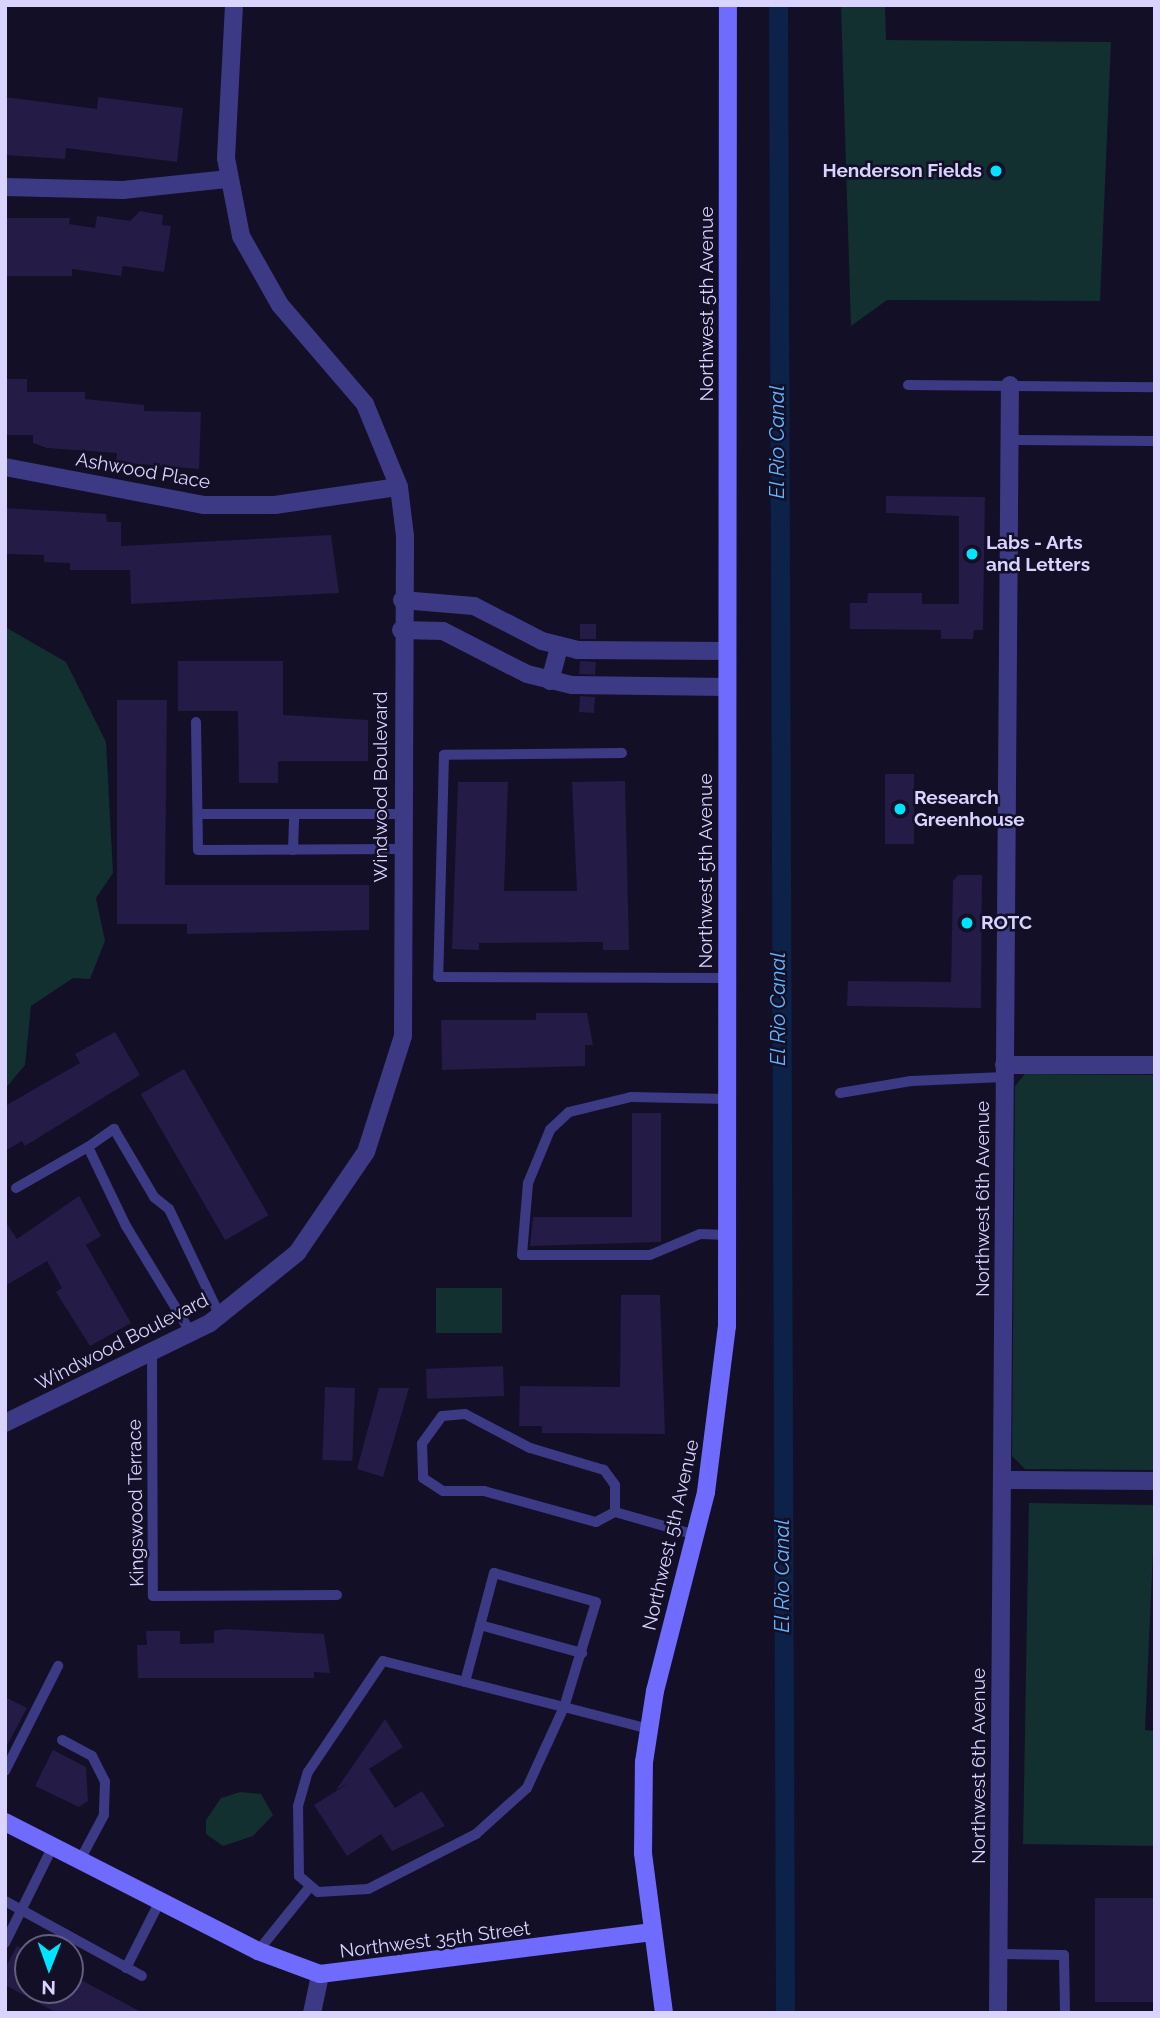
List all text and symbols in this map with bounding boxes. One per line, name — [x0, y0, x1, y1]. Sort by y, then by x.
place label: Henderson Fields — [822, 160, 982, 182]
marker: Henderson Fields — [988, 163, 1004, 179]
street label: Northwest 5th Avenue — [696, 206, 718, 402]
water label: El Rio Canal — [764, 385, 790, 499]
street label: Ashwood Place — [74, 448, 212, 494]
place label: Labs - Arts and Letters — [986, 532, 1090, 576]
marker: Labs - Arts and Letters — [964, 546, 980, 562]
street label: Windwood Boulevard — [370, 691, 392, 883]
street label: Northwest 5th Avenue — [695, 773, 717, 969]
place label: Research Greenhouse — [914, 787, 1025, 831]
marker: Research Greenhouse — [892, 801, 908, 817]
place label: ROTC — [981, 912, 1032, 934]
marker: ROTC — [959, 915, 975, 931]
water label: El Rio Canal — [765, 952, 791, 1066]
street label: Northwest 6th Avenue — [972, 1101, 994, 1297]
street label: Windwood Boulevard — [32, 1288, 212, 1396]
street label: Kingswood Terrace — [123, 1419, 149, 1587]
street label: Northwest 5th Avenue — [638, 1437, 704, 1633]
water label: El Rio Canal — [769, 1519, 795, 1633]
street label: Northwest 6th Avenue — [968, 1668, 990, 1864]
street label: Northwest 35th Street — [338, 1917, 532, 1963]
north arrow — [14, 1934, 84, 2004]
text: N — [41, 1977, 56, 1999]

